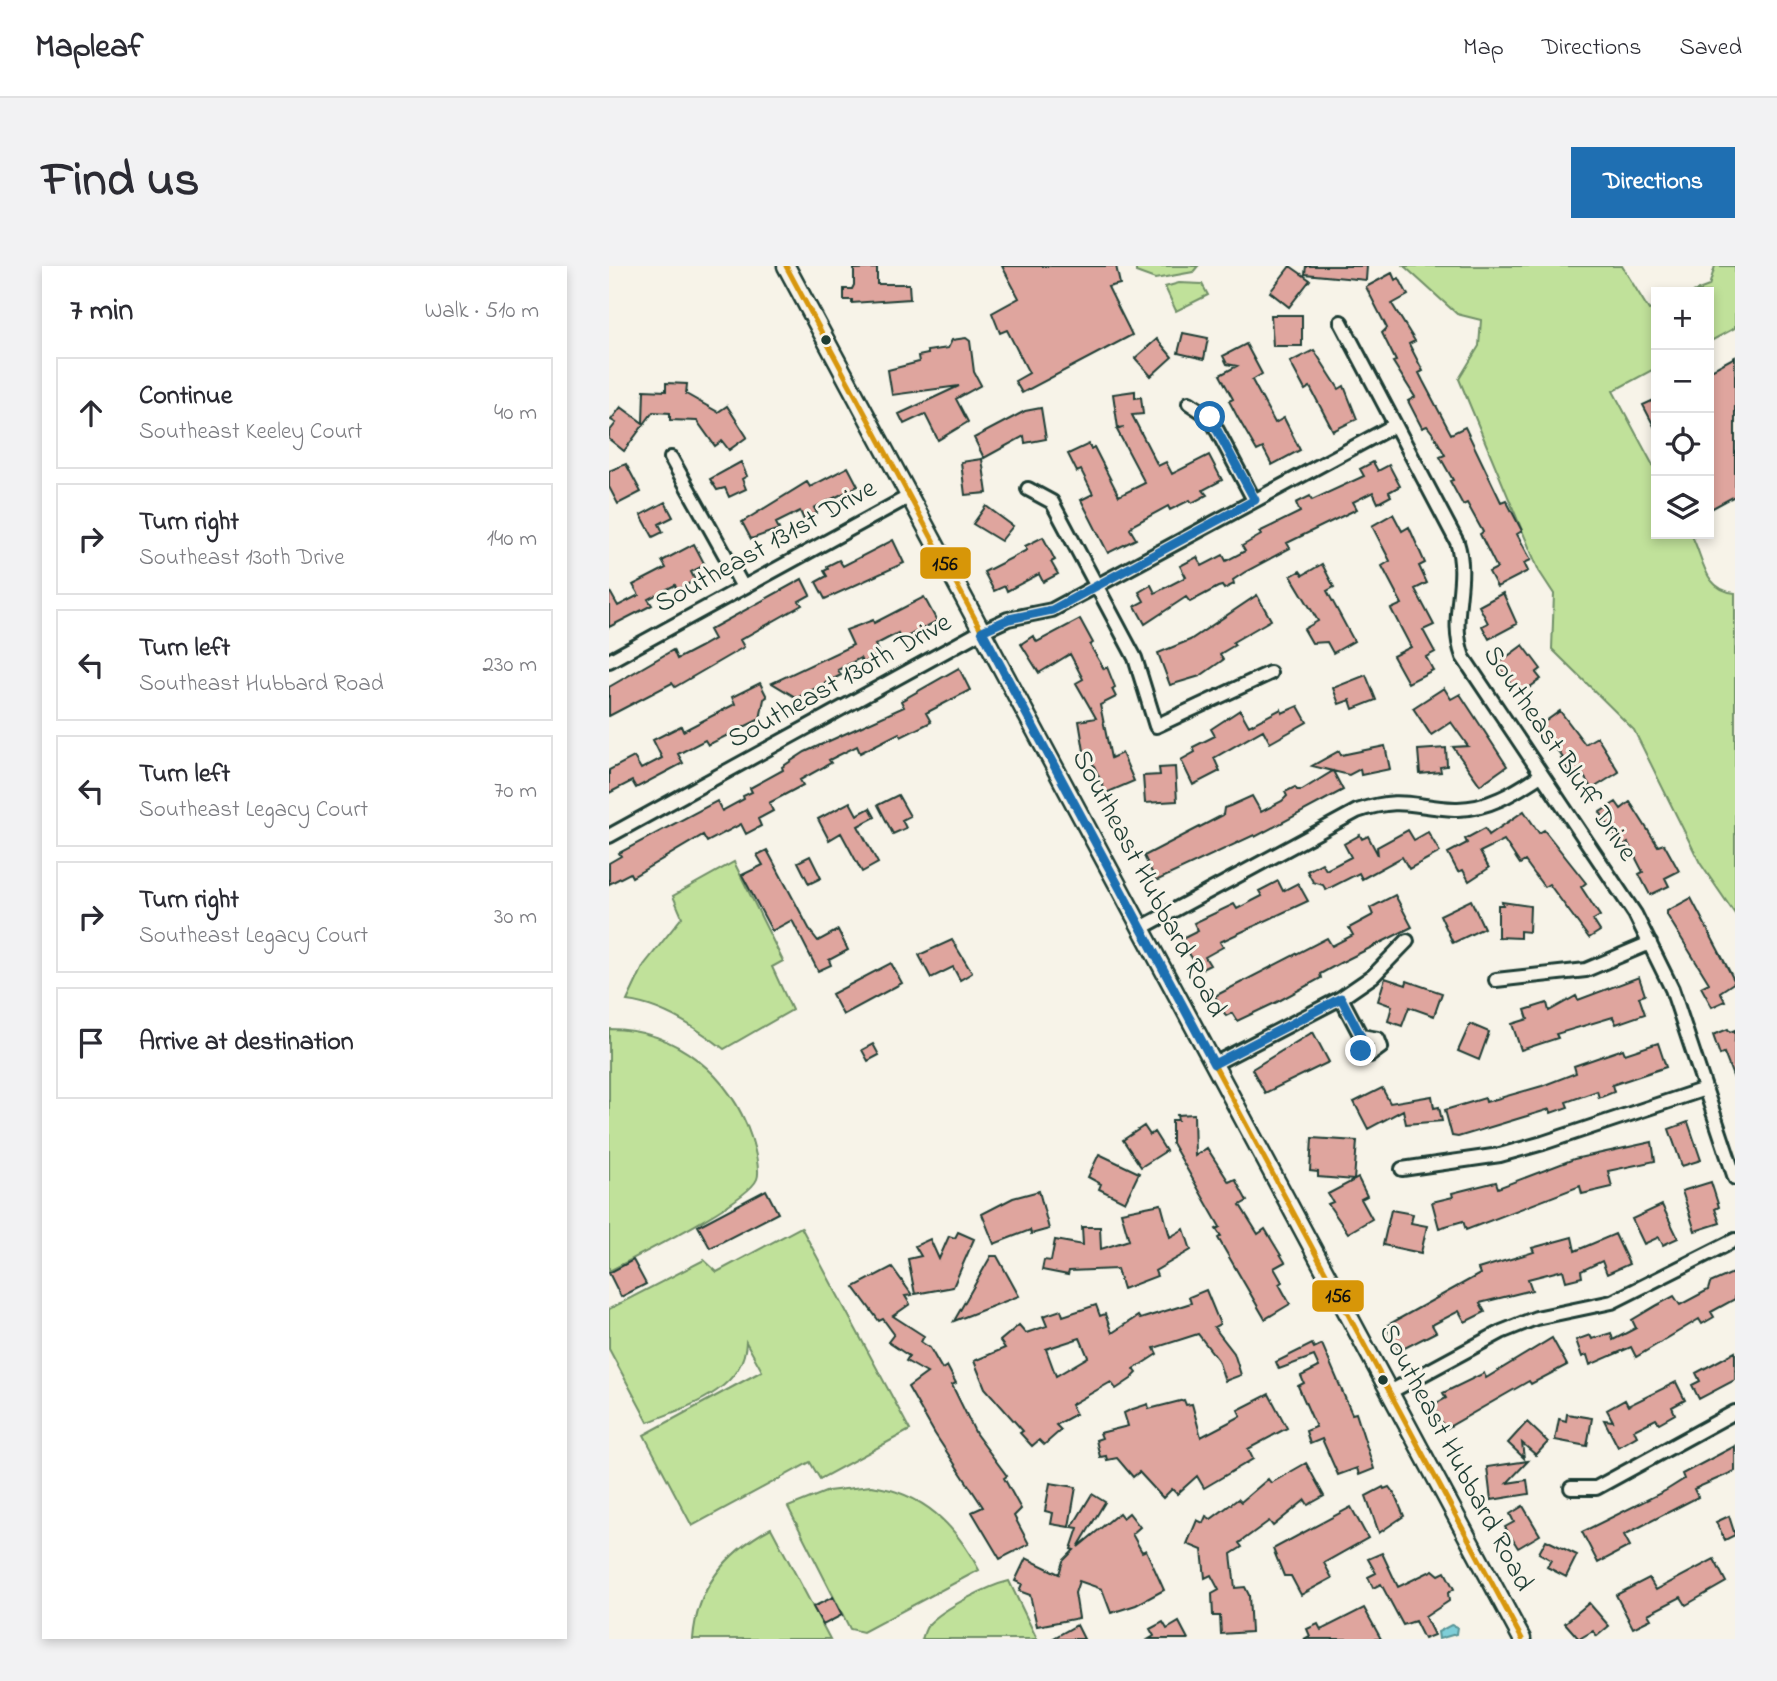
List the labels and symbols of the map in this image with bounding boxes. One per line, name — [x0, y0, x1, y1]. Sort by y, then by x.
unlabelled marker — [819, 333, 833, 347]
route start — [1194, 401, 1225, 432]
street label: Southeast 131st Drive — [648, 469, 885, 625]
line badge: 156 — [919, 546, 972, 580]
text: 156 — [932, 552, 958, 579]
street label: Southeast 130th Drive — [721, 603, 960, 761]
street label: Southeast Bluff Drive — [1471, 638, 1647, 871]
street label: Southeast Hubbard Road — [1060, 743, 1236, 1025]
route end — [1345, 1035, 1376, 1066]
line badge: 156 — [1311, 1279, 1365, 1313]
text: 156 — [1325, 1284, 1351, 1311]
street label: Southeast Hubbard Road — [1367, 1317, 1543, 1599]
unlabelled marker — [1376, 1373, 1390, 1387]

